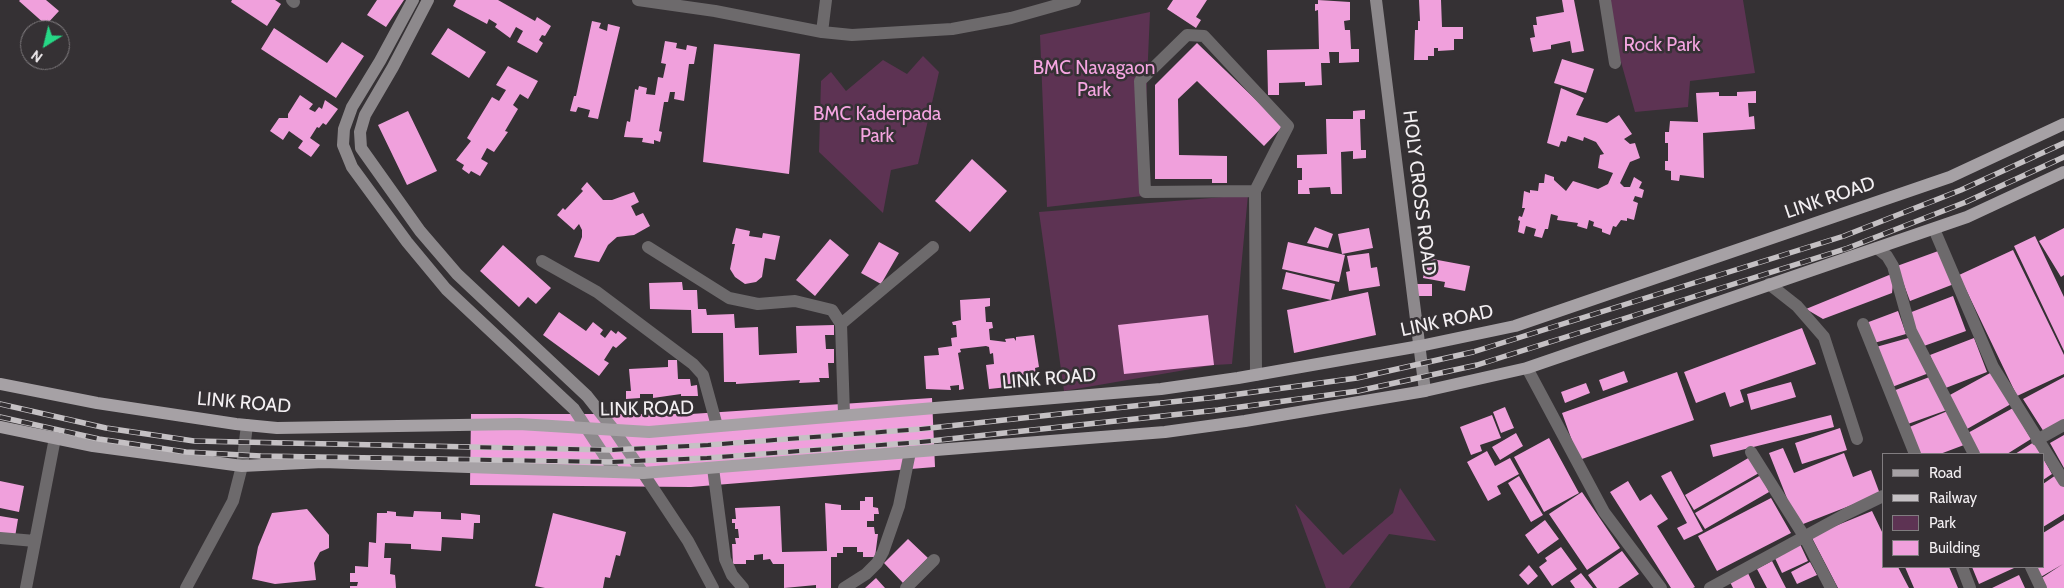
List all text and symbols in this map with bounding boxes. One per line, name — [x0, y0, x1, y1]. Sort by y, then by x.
north arrow — [20, 20, 70, 70]
park label: Rock Park — [1623, 34, 1701, 56]
text: N — [27, 46, 46, 67]
park label: BMC Navagaon Park — [1033, 57, 1155, 101]
park label: BMC Kaderpada Park — [813, 103, 941, 147]
street label: HOLY CROSS ROAD — [1398, 109, 1440, 277]
street label: LINK ROAD — [1782, 172, 1878, 224]
street label: LINK ROAD — [1399, 300, 1495, 342]
street label: LINK ROAD — [1001, 364, 1097, 394]
street label: LINK ROAD — [196, 388, 292, 418]
street label: LINK ROAD — [600, 397, 694, 421]
legend — [1882, 453, 2044, 568]
text: Road — [1929, 464, 1962, 482]
text: Railway — [1929, 489, 1977, 507]
text: Park — [1929, 514, 1956, 532]
text: Building — [1929, 539, 1980, 557]

